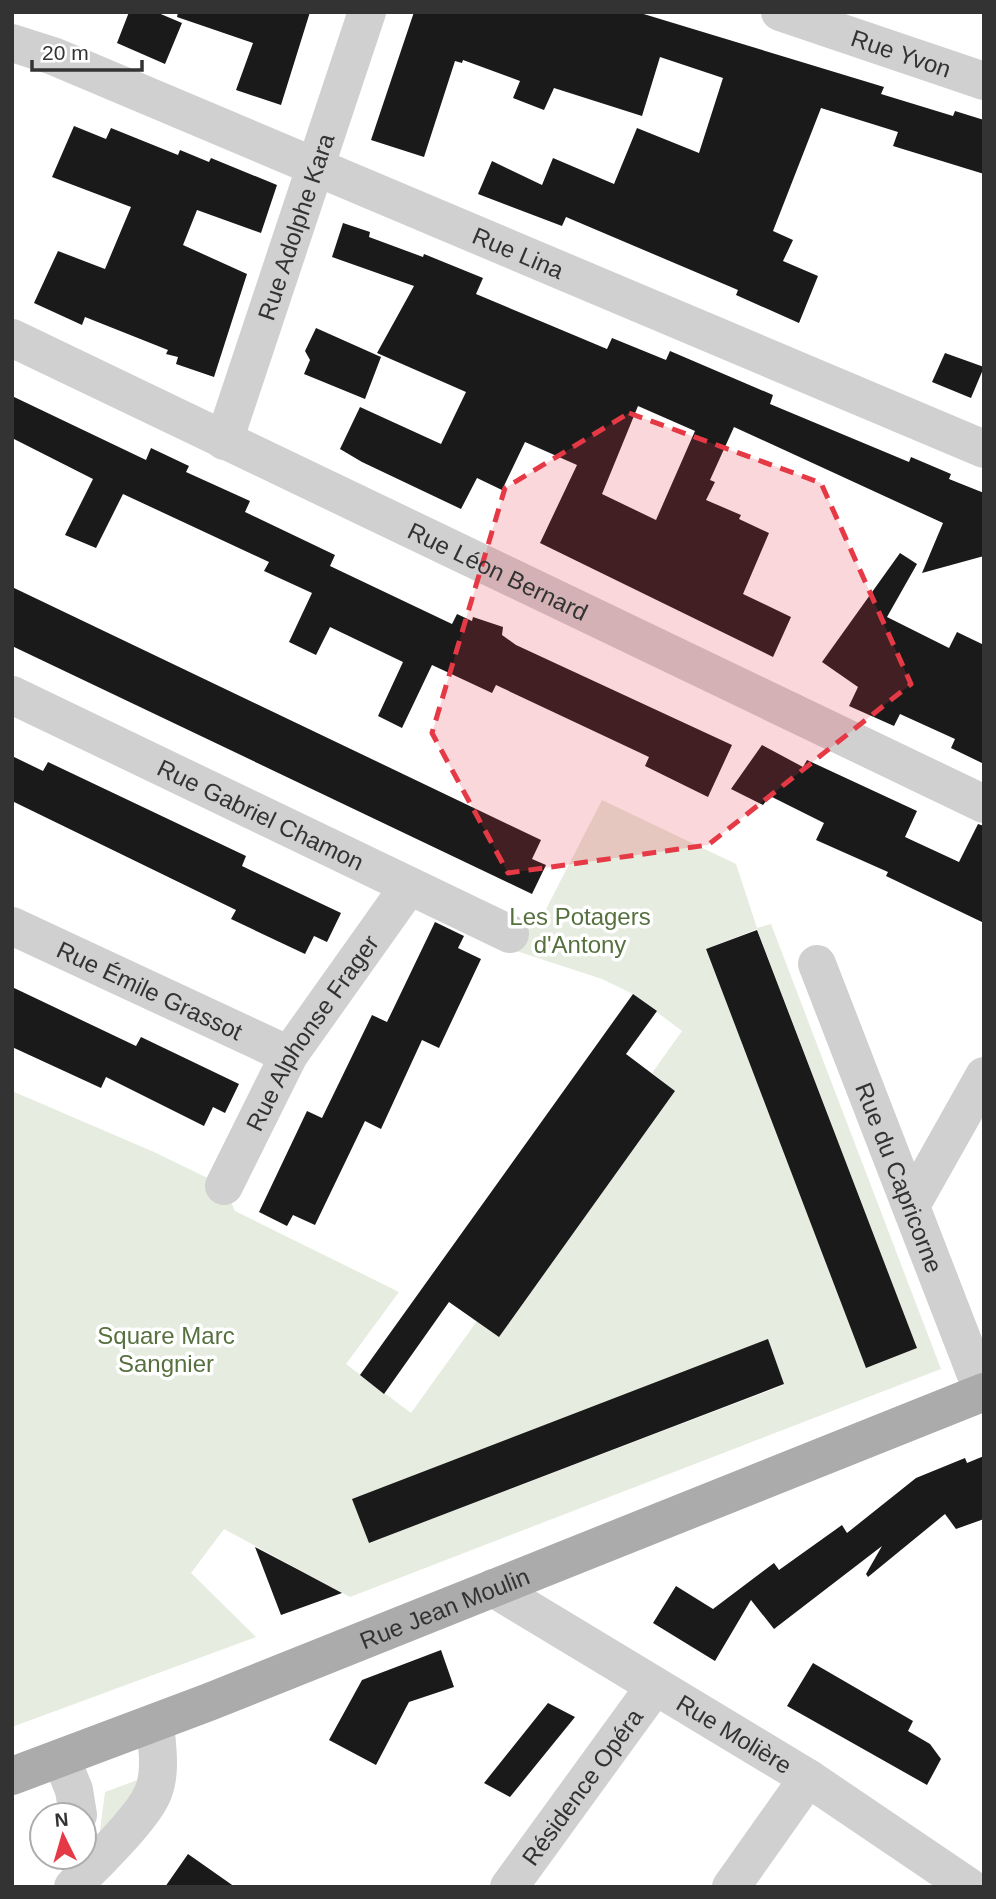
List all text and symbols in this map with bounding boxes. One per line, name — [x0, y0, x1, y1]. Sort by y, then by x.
street label: Rue Yvon — [848, 24, 955, 82]
scale bar — [32, 28, 142, 72]
text: 20 m — [42, 41, 89, 64]
street label: Rue Adolphe Kara — [252, 129, 339, 323]
street label: Rue Lina — [469, 221, 568, 284]
street label: Rue Léon Bernard — [404, 516, 592, 626]
street label: Rue Gabriel Chamon — [153, 753, 368, 875]
park label: Les Potagers d'Antony — [509, 903, 651, 958]
street label: Rue Alphonse Frager — [240, 930, 384, 1135]
street label: Rue Émile Grassot — [53, 935, 247, 1045]
street label: Rue du Capricorne — [851, 1079, 949, 1276]
park label: Square Marc Sangnier — [97, 1322, 235, 1377]
street label: Rue Jean Moulin — [356, 1562, 533, 1654]
street label: Rue Molière — [672, 1689, 797, 1779]
street label: Résidence Opéra — [516, 1703, 648, 1870]
north arrow — [28, 1801, 98, 1871]
text: N — [54, 1809, 69, 1831]

